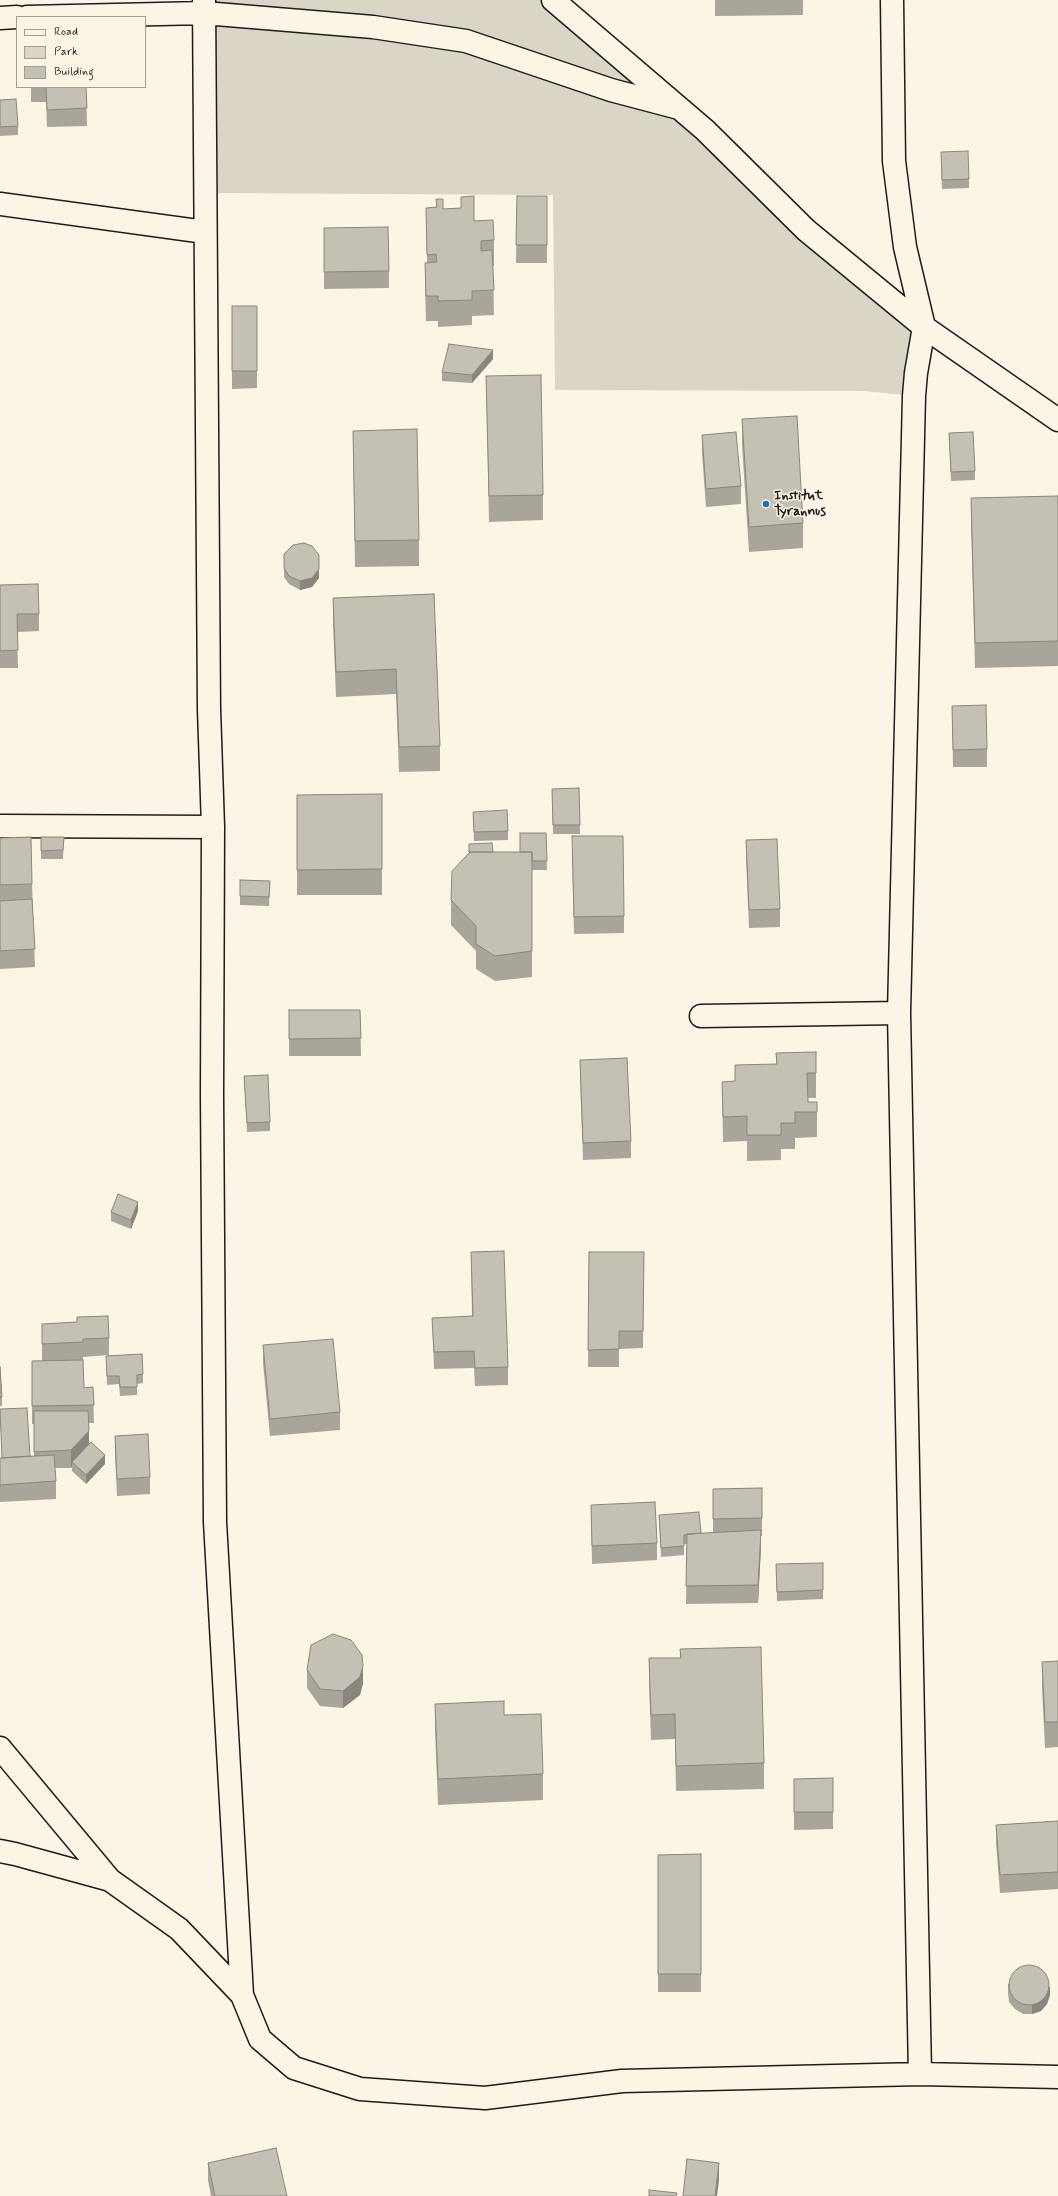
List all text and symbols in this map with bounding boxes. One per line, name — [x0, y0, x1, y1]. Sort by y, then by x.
legend — [16, 16, 146, 88]
text: Road — [54, 24, 78, 40]
text: Park — [54, 44, 78, 60]
text: Building — [54, 64, 94, 80]
place label: Institut Tyrannus — [774, 488, 826, 520]
marker: Institut Tyrannus — [761, 499, 771, 509]

